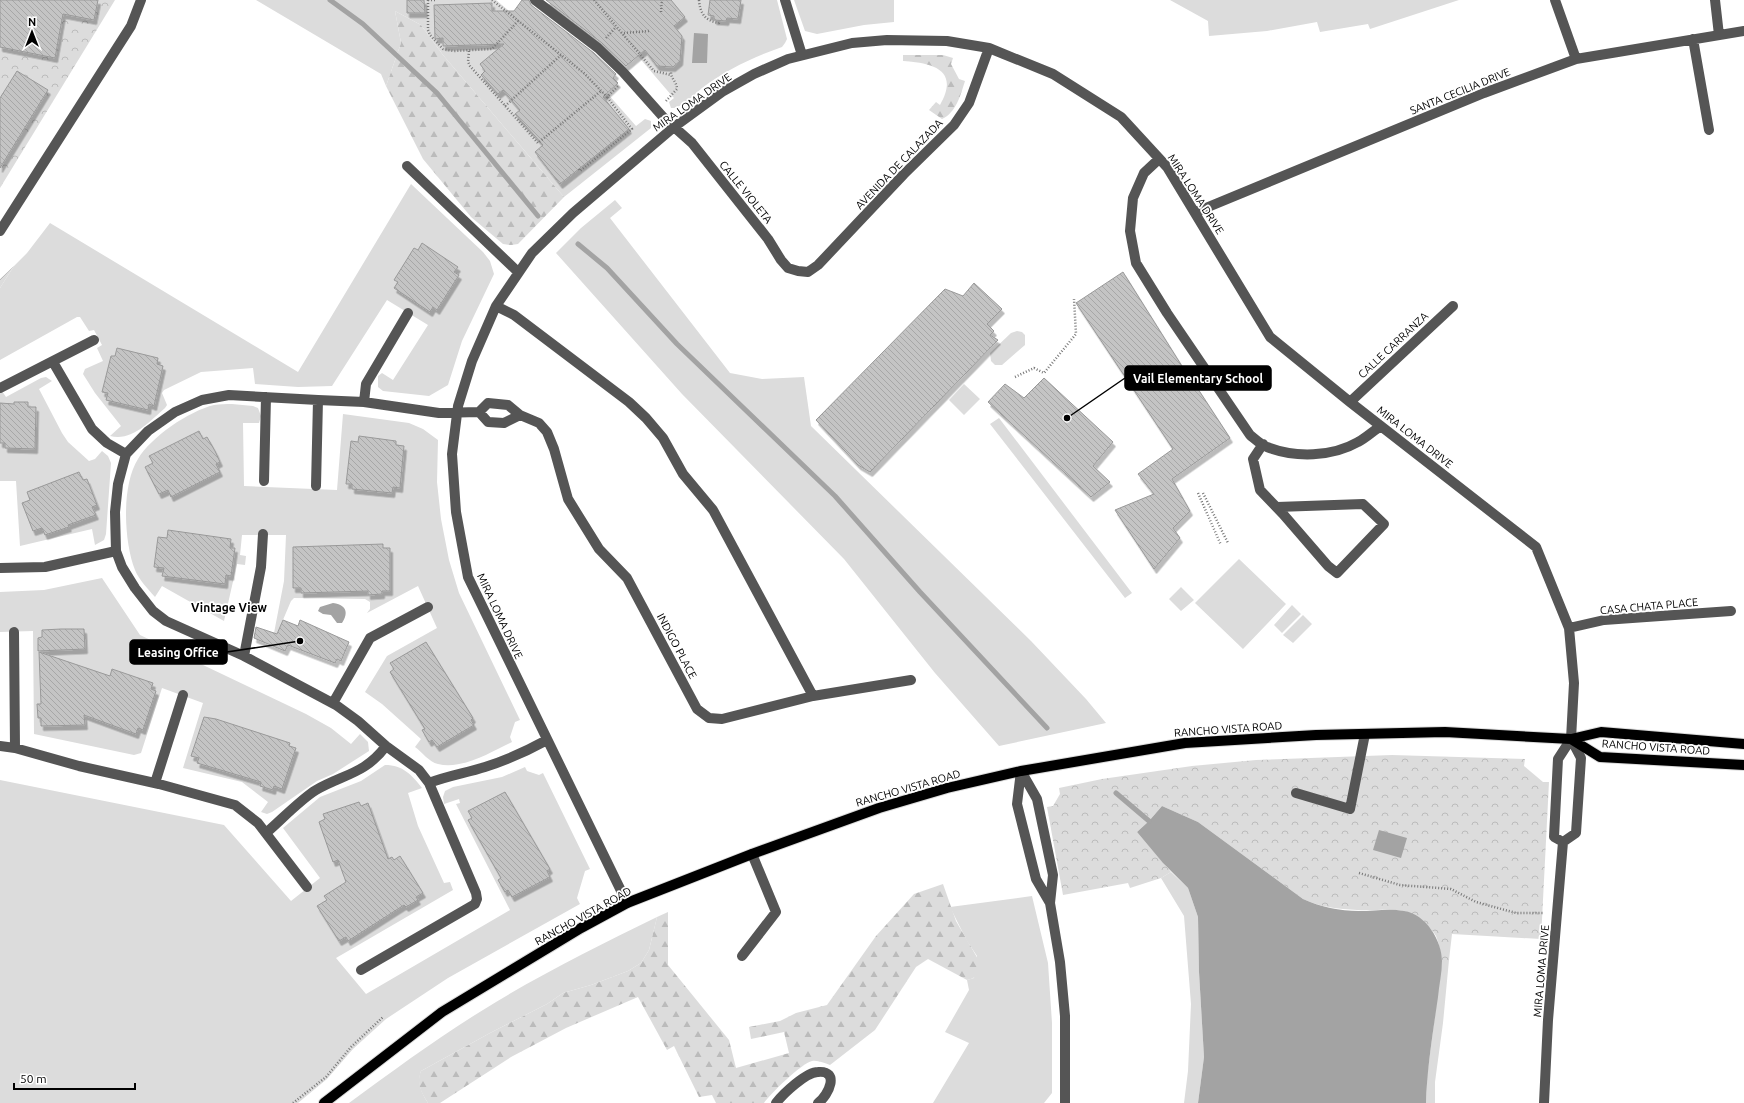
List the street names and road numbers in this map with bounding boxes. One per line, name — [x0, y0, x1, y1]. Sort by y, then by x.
street label: SANTA CECILIA DRIVE — [1408, 65, 1512, 117]
street label: MIRA LOMA DRIVE — [651, 70, 733, 134]
street label: AVENIDA DE CALAZADA — [853, 116, 946, 211]
street label: MIRA LOMA DRIVE — [1166, 152, 1226, 236]
street label: CALLE VIOLETA — [717, 158, 775, 226]
street label: CALLE CARRANZA — [1356, 309, 1431, 380]
street label: MIRA LOMA DRIVE — [1375, 404, 1455, 470]
street label: MIRA LOMA DRIVE — [475, 571, 525, 661]
street label: CASA CHATA PLACE — [1599, 596, 1699, 616]
street label: INDIGO PLACE — [655, 611, 699, 681]
street label: RANCHO VISTA ROAD — [1173, 719, 1283, 739]
street label: RANCHO VISTA ROAD — [1601, 737, 1711, 757]
street label: RANCHO VISTA ROAD — [854, 767, 962, 809]
street label: RANCHO VISTA ROAD — [533, 884, 634, 948]
street label: MIRA LOMA DRIVE — [1531, 924, 1551, 1018]

